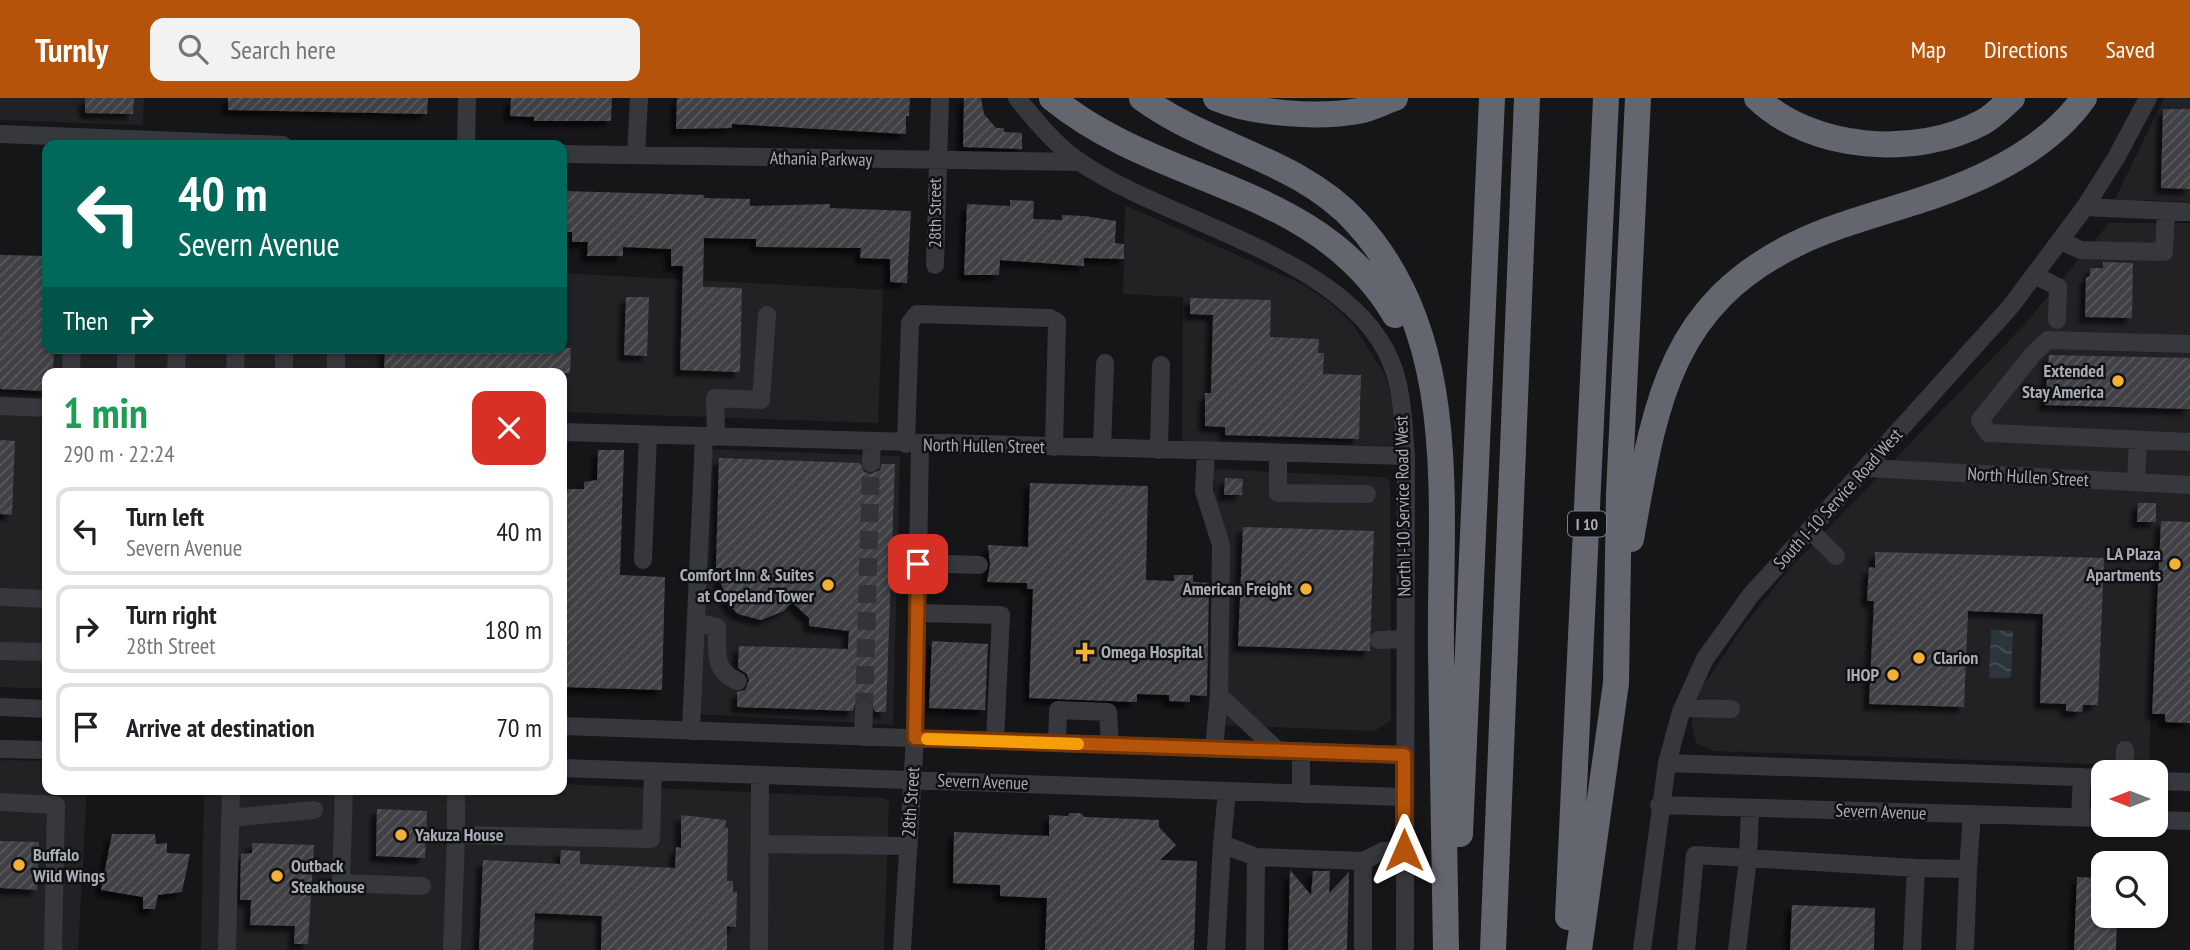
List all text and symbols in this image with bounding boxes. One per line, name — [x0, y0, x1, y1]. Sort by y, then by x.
search box — [150, 18, 640, 81]
text: Turnly — [35, 28, 108, 71]
icon: search — [174, 30, 212, 68]
text: Search here — [230, 33, 336, 66]
text: Map — [1911, 34, 1946, 65]
text: Directions — [1984, 34, 2068, 65]
text: Saved — [2106, 34, 2155, 65]
street label: Athania Parkway — [770, 146, 873, 171]
text: 40 m — [178, 161, 267, 225]
icon: left — [63, 168, 154, 259]
street label: 28th Street — [923, 178, 946, 248]
text: Severn Avenue — [178, 223, 340, 265]
icon: right — [122, 301, 160, 339]
text: Then — [63, 304, 108, 337]
place label: Extended Stay America — [2022, 359, 2104, 403]
marker: Extended Stay America — [2110, 373, 2126, 389]
text: 1 min — [63, 385, 148, 440]
button: close — [472, 391, 546, 465]
street label: North I-10 Service Road West — [1389, 415, 1416, 597]
street label: South I-10 Service Road West — [1768, 423, 1907, 574]
street label: North Hullen Street — [923, 433, 1045, 458]
text: 290 m · 22:24 — [63, 439, 175, 468]
street label: North Hullen Street — [1967, 462, 2089, 491]
text: Turn left — [126, 500, 204, 533]
icon: left — [67, 512, 105, 550]
road number: I 10 — [1568, 512, 1606, 536]
text: 40 m — [496, 515, 542, 548]
text: Severn Avenue — [126, 533, 242, 562]
pin — [888, 534, 948, 594]
place label: LA Plaza Apartments — [2085, 542, 2161, 586]
icon: arrive — [899, 545, 937, 583]
marker: LA Plaza Apartments — [2167, 556, 2183, 572]
place label: Comfort Inn & Suites at Copeland Tower — [680, 563, 815, 607]
marker: Comfort Inn & Suites at Copeland Tower — [820, 577, 836, 593]
place label: American Freight — [1182, 577, 1293, 600]
marker: American Freight — [1298, 581, 1314, 597]
text: Turn right — [126, 598, 217, 631]
icon: right — [67, 610, 105, 648]
text: 180 m — [484, 613, 542, 646]
text: 28th Street — [126, 631, 216, 660]
place label: Omega Hospital — [1101, 640, 1203, 663]
marker: Omega Hospital — [1075, 642, 1095, 662]
place label: Clarion — [1933, 646, 1978, 669]
marker: Clarion — [1911, 650, 1927, 666]
place label: IHOP — [1847, 663, 1879, 686]
marker: IHOP — [1885, 667, 1901, 683]
icon: arrive — [67, 708, 105, 746]
text: Arrive at destination — [126, 711, 315, 744]
text: 70 m — [496, 711, 542, 744]
north arrow — [2091, 760, 2168, 836]
map controls — [2091, 760, 2168, 928]
street label: 28th Street — [897, 766, 924, 838]
street label: Severn Avenue — [937, 768, 1029, 795]
street label: Severn Avenue — [1835, 798, 1927, 825]
position arrow — [1367, 813, 1441, 887]
place label: Yakuza House — [414, 823, 504, 846]
marker: Yakuza House — [393, 827, 409, 843]
place label: Buffalo Wild Wings — [32, 843, 105, 887]
button: search — [2091, 851, 2168, 928]
place label: Outback Steakhouse — [291, 854, 365, 898]
marker: Buffalo Wild Wings — [11, 857, 27, 873]
marker: Outback Steakhouse — [269, 868, 285, 884]

